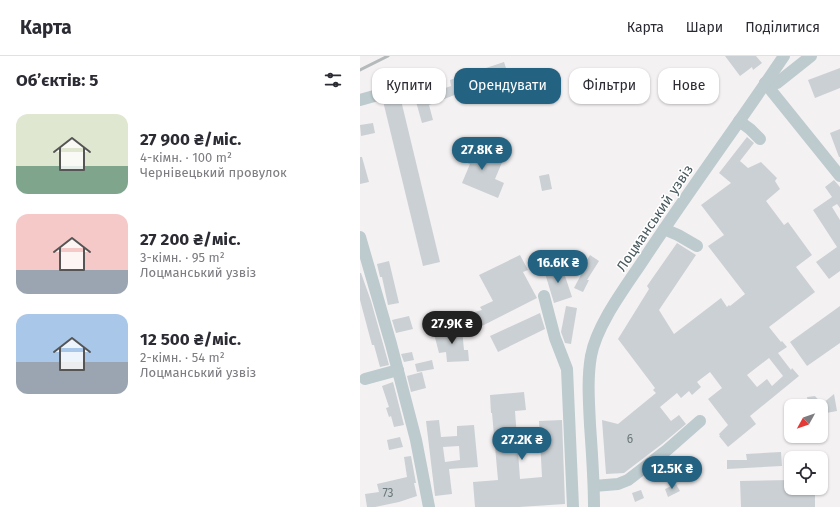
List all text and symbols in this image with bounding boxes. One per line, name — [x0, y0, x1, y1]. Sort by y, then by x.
text: Карта — [20, 16, 72, 39]
text: Карта — [627, 19, 664, 36]
text: Шари — [686, 19, 723, 36]
text: Поділитися — [745, 19, 820, 36]
chip: Купити — [372, 68, 446, 104]
chip: Орендувати — [454, 68, 561, 104]
chip: Фільтри — [569, 68, 650, 104]
chip: Нове — [658, 68, 719, 104]
icon: filters — [322, 69, 344, 91]
text: Об’єктів: 5 — [16, 70, 98, 91]
text: 27 900 ₴/міс. — [140, 129, 241, 150]
icon: home — [48, 130, 96, 178]
pin: 27.8K ₴ — [445, 137, 519, 171]
text: 27.8K ₴ — [461, 142, 503, 157]
text: 4-кімн. · 100 m² — [140, 150, 232, 165]
street label: Лоцманський узвіз — [613, 161, 697, 275]
text: Чернівецький провулок — [140, 165, 287, 180]
text: 27 200 ₴/міс. — [140, 229, 241, 250]
icon: home — [48, 230, 96, 278]
text: 3-кімн. · 95 m² — [140, 250, 225, 265]
pin: 16.6K ₴ — [521, 250, 595, 284]
text: 16.6K ₴ — [537, 255, 579, 270]
text: Лоцманський узвіз — [140, 265, 256, 280]
pin: 27.9K ₴ — [415, 311, 489, 345]
text: 27.9K ₴ — [431, 316, 473, 331]
text: 12 500 ₴/міс. — [140, 329, 241, 350]
icon: home — [48, 330, 96, 378]
text: 2-кімн. · 54 m² — [140, 350, 225, 365]
text: Лоцманський узвіз — [140, 365, 256, 380]
north arrow — [784, 399, 828, 443]
map controls — [784, 399, 828, 495]
pin: 27.2K ₴ — [485, 427, 559, 461]
text: 27.2K ₴ — [501, 432, 543, 447]
house number: 6 — [627, 432, 633, 446]
button: locate — [784, 451, 828, 495]
pin: 12.5K ₴ — [635, 456, 709, 490]
text: 12.5K ₴ — [651, 461, 693, 476]
house number: 73 — [382, 486, 394, 500]

